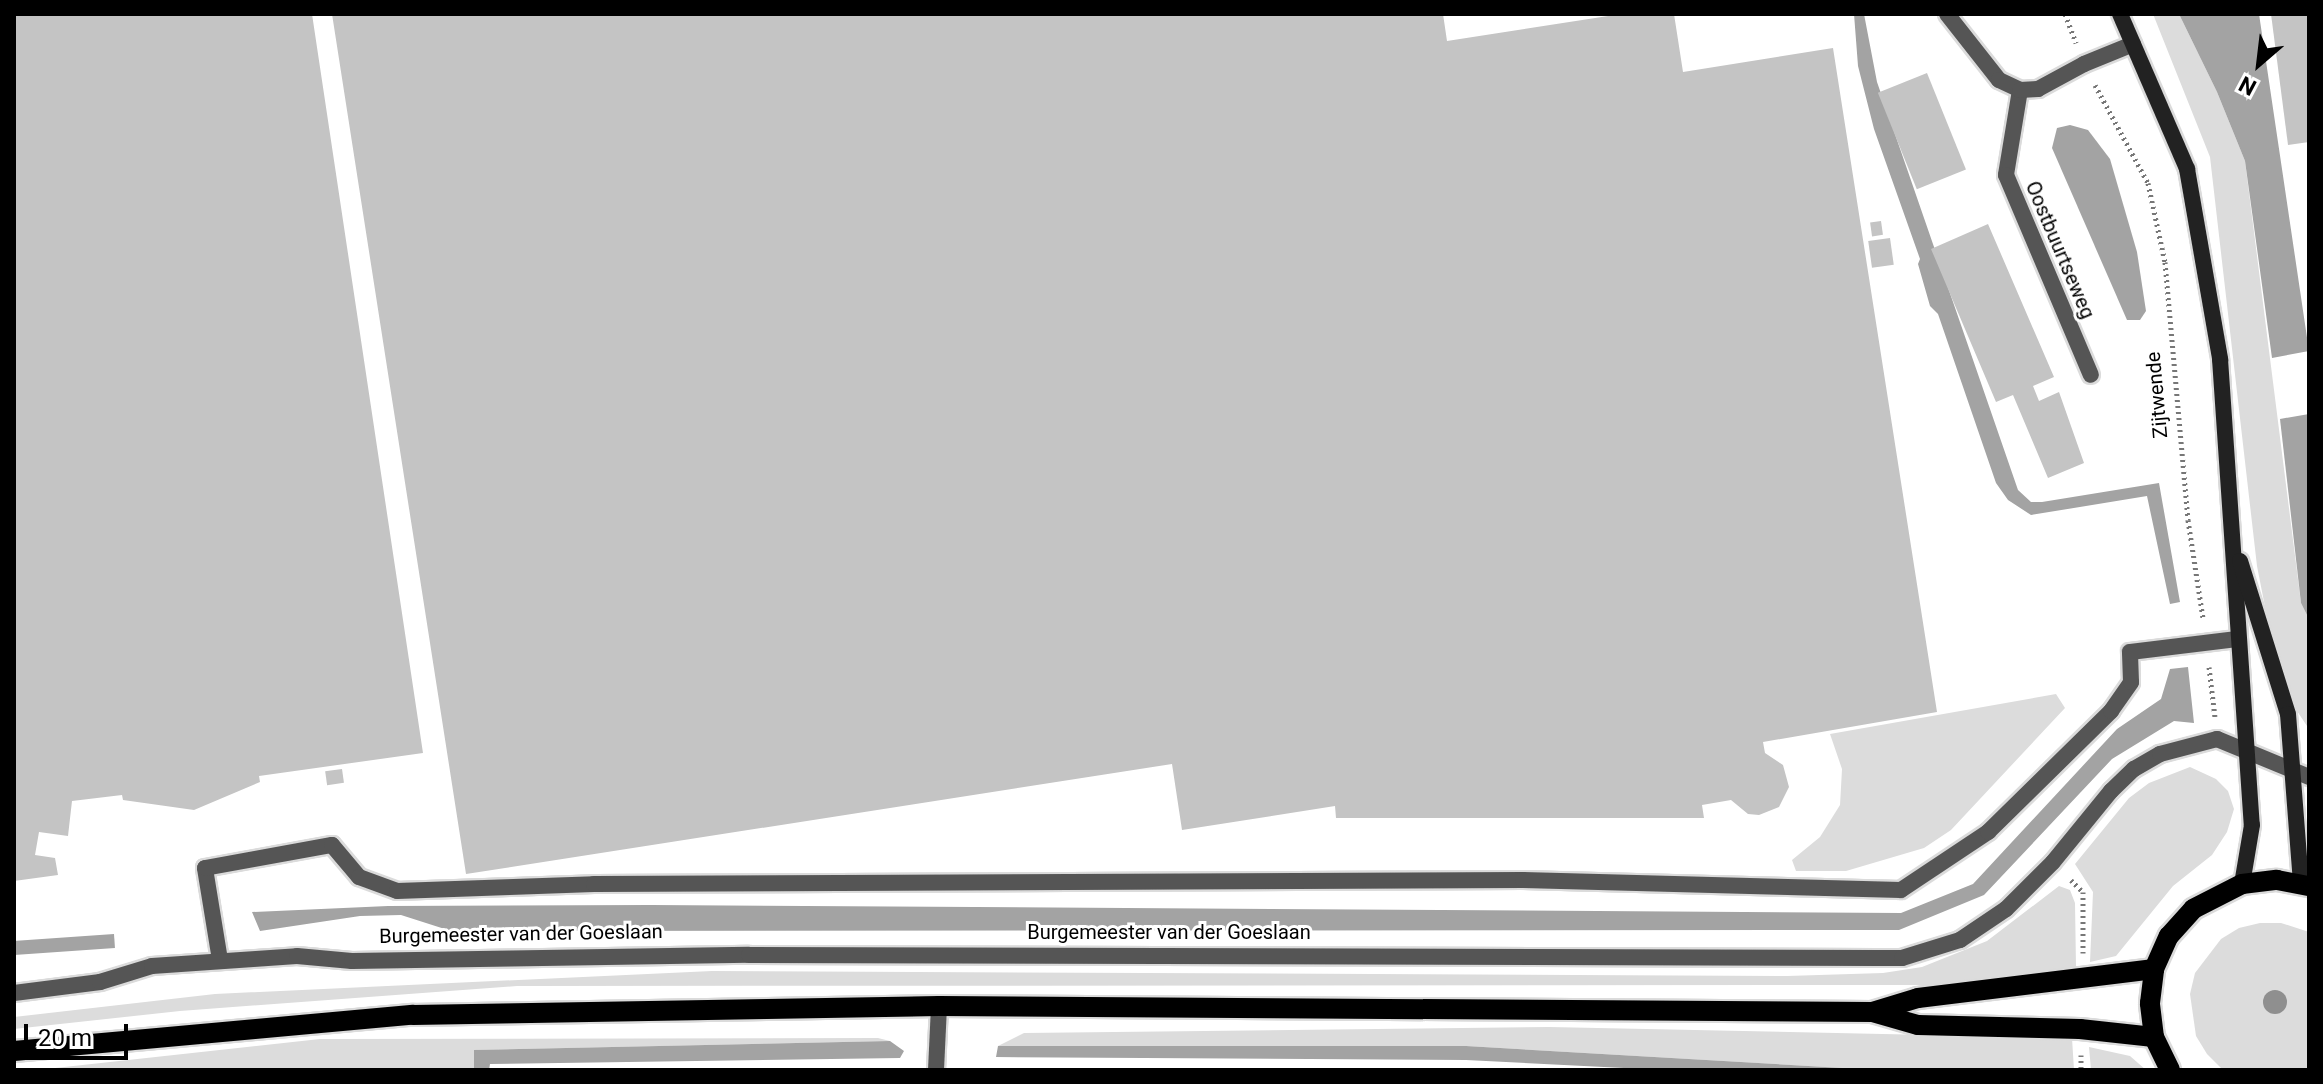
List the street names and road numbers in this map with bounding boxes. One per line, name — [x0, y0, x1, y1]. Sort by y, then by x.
street label: Oostbuurtseweg — [2020, 178, 2100, 322]
street label: Zijtwende — [2141, 351, 2173, 439]
street label: Burgemeester van der Goeslaan — [379, 920, 663, 948]
street label: Burgemeester van der Goeslaan — [1027, 920, 1311, 944]

